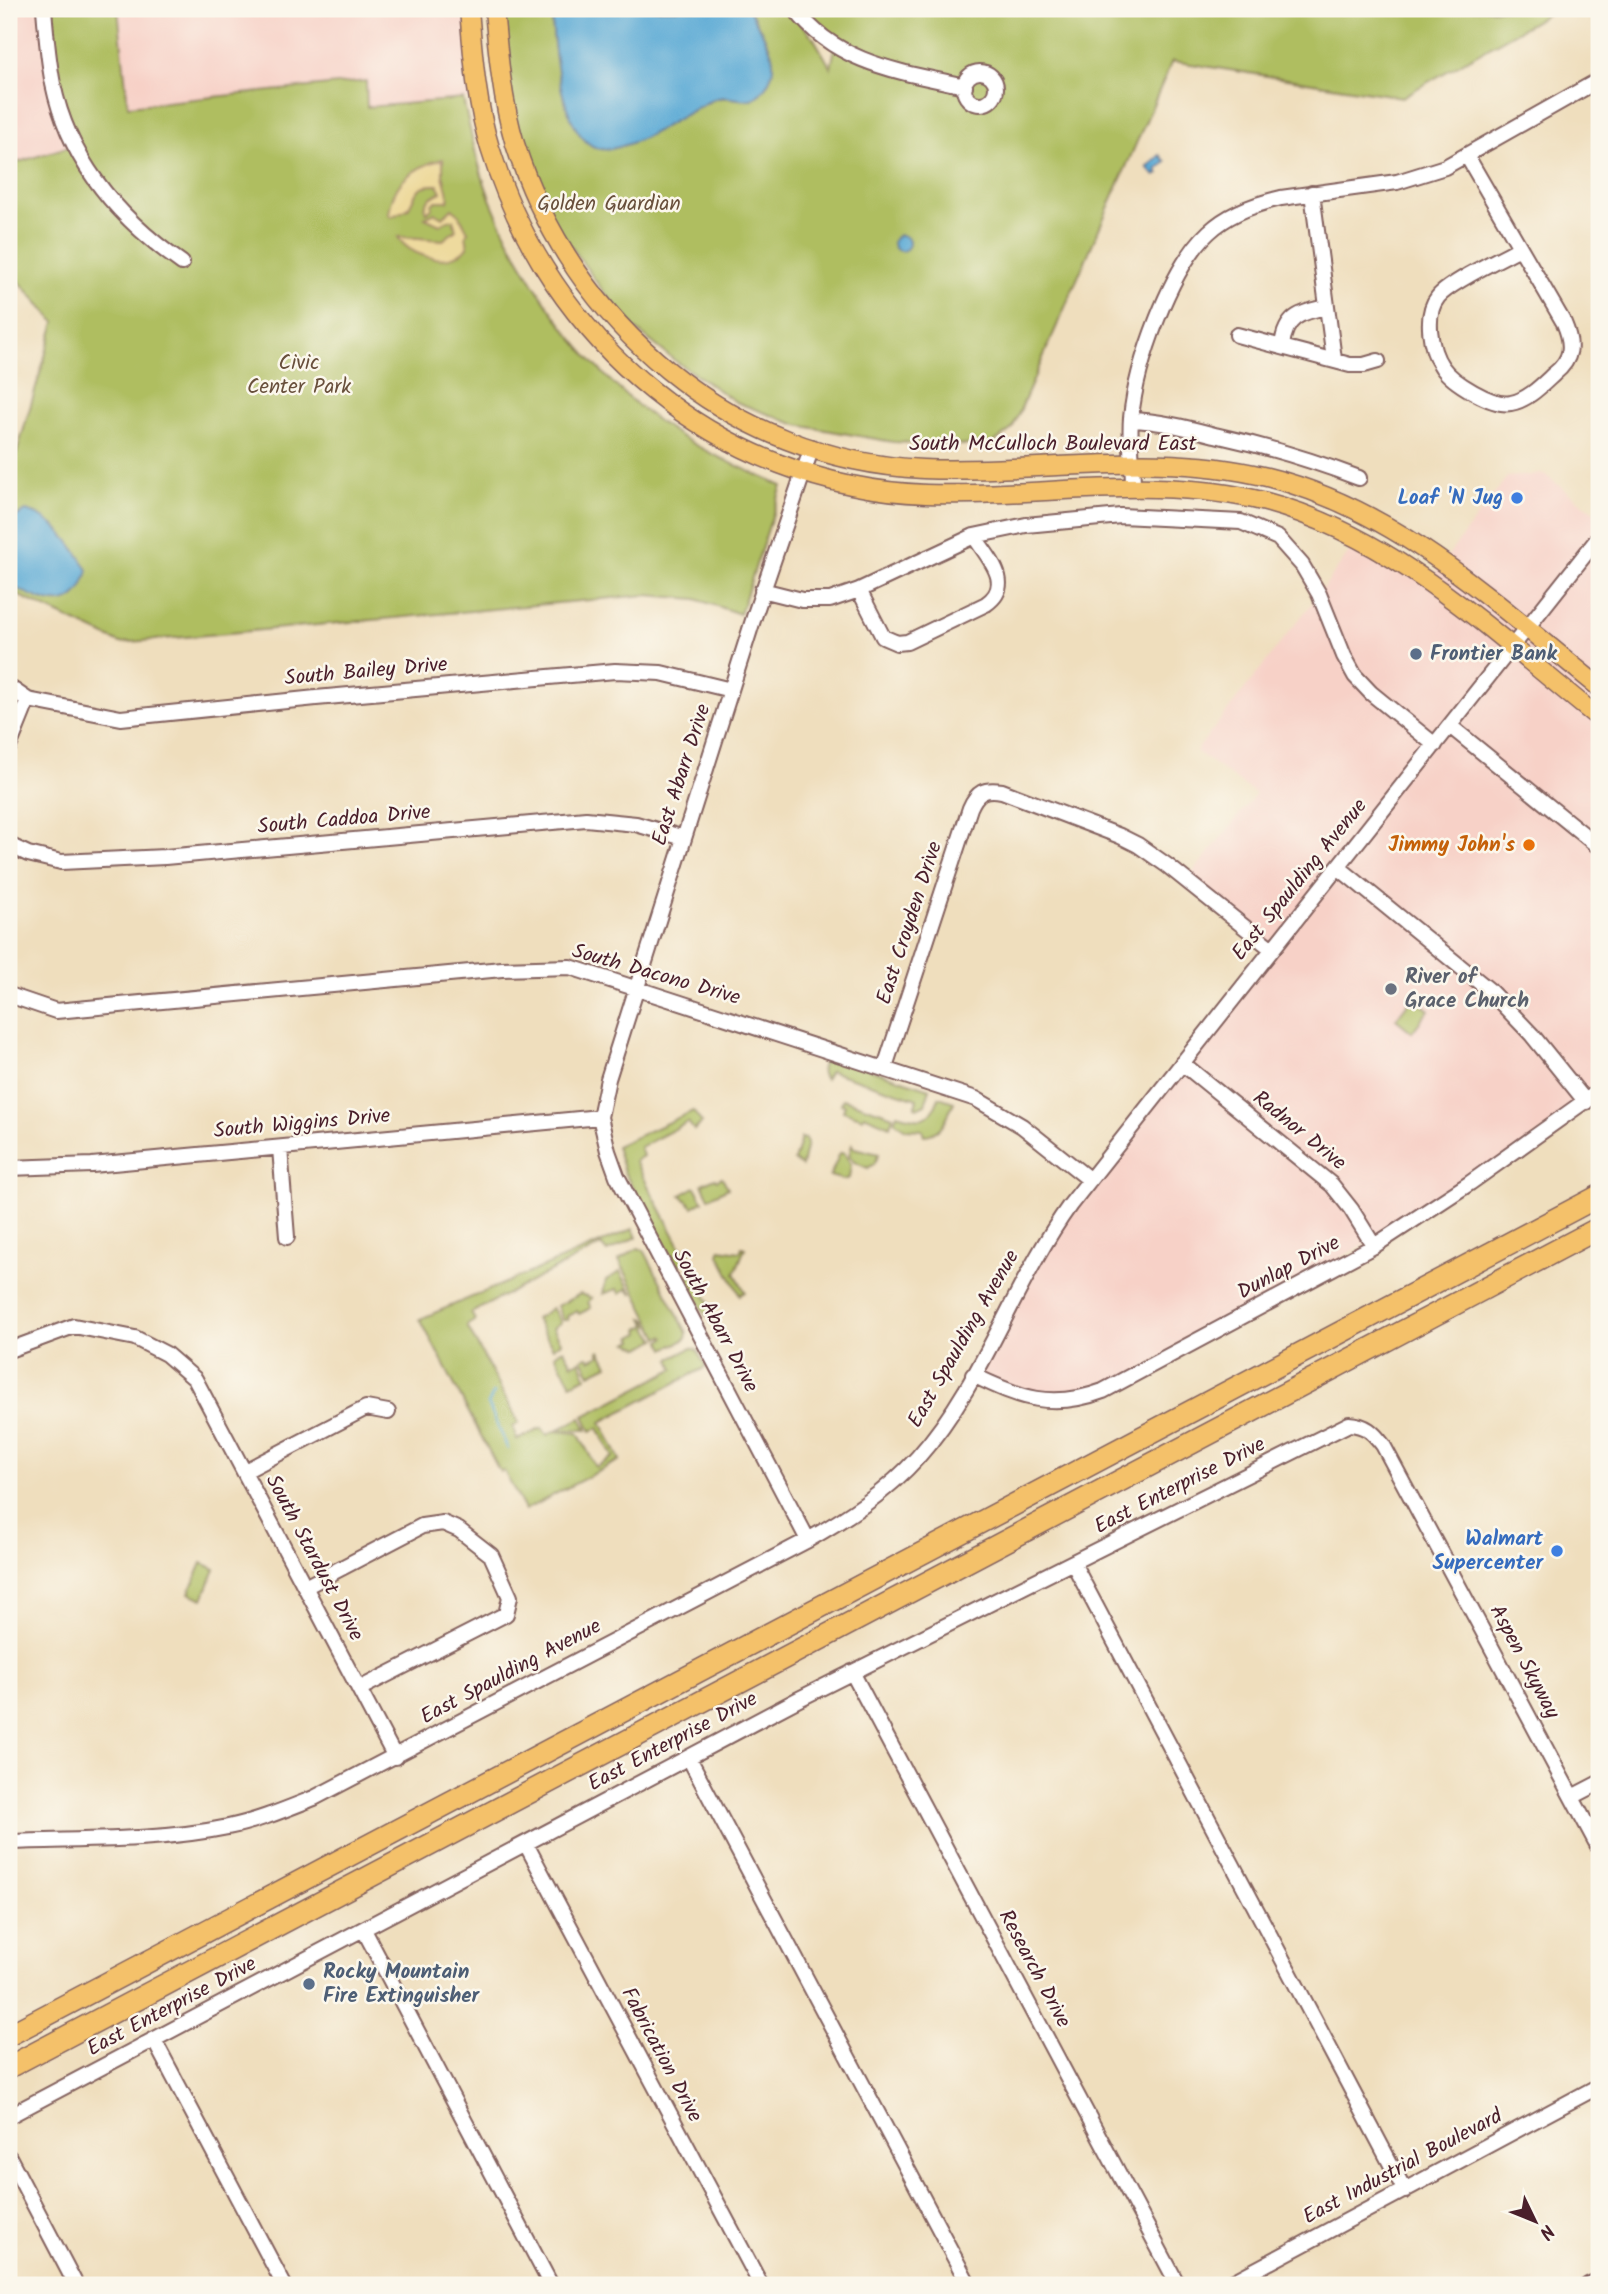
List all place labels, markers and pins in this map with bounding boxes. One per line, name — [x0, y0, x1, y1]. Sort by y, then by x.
place label: Loaf 'N Jug — [1398, 482, 1503, 515]
marker: Loaf 'N Jug — [1509, 490, 1525, 506]
place label: Frontier Bank — [1430, 638, 1558, 671]
marker: Frontier Bank — [1408, 646, 1424, 662]
place label: Jimmy John's — [1388, 829, 1515, 862]
marker: Jimmy John's — [1521, 837, 1537, 853]
place label: River of Grace Church — [1405, 961, 1529, 1018]
marker: River of Grace Church — [1383, 981, 1399, 997]
place label: Walmart Supercenter — [1433, 1523, 1544, 1580]
marker: Walmart Supercenter — [1549, 1543, 1565, 1559]
place label: Rocky Mountain Fire Extinguisher — [323, 1956, 481, 2013]
marker: Rocky Mountain Fire Extinguisher — [301, 1976, 317, 1992]

